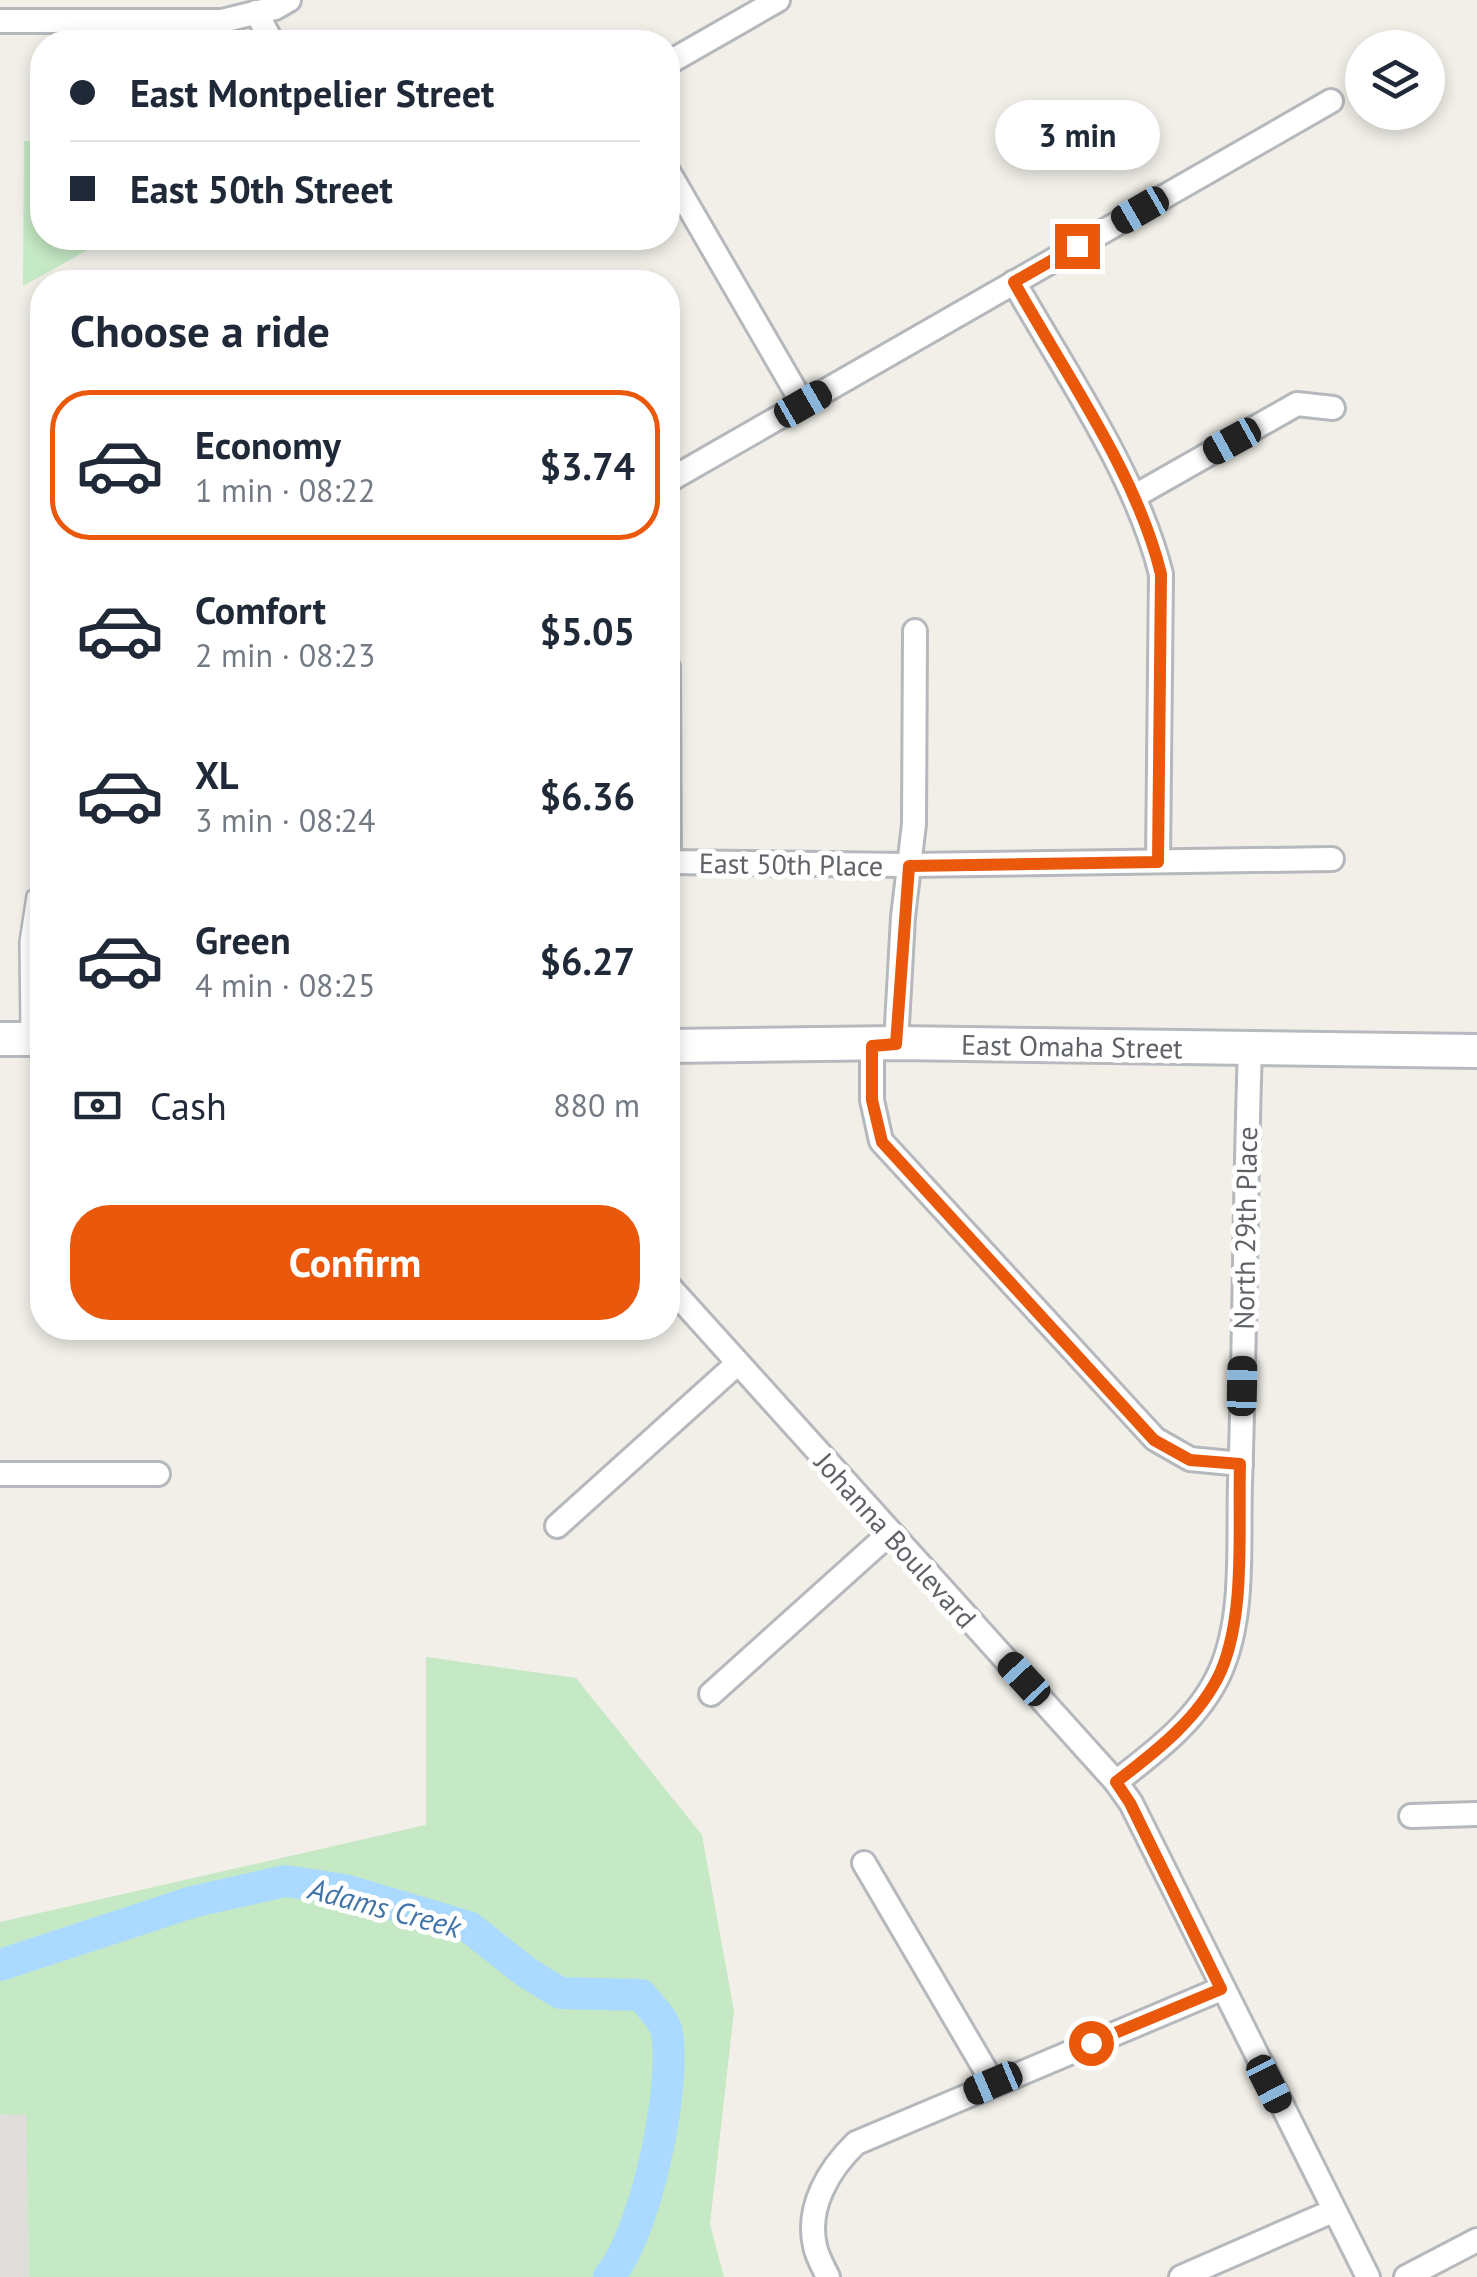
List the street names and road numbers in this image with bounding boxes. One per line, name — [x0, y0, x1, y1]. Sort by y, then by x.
street label: East 50th Place — [698, 844, 884, 884]
street label: East Omaha Street — [961, 1026, 1184, 1066]
street label: North 29th Place — [1225, 1126, 1265, 1330]
street label: Johanna Boulevard — [806, 1443, 985, 1636]

